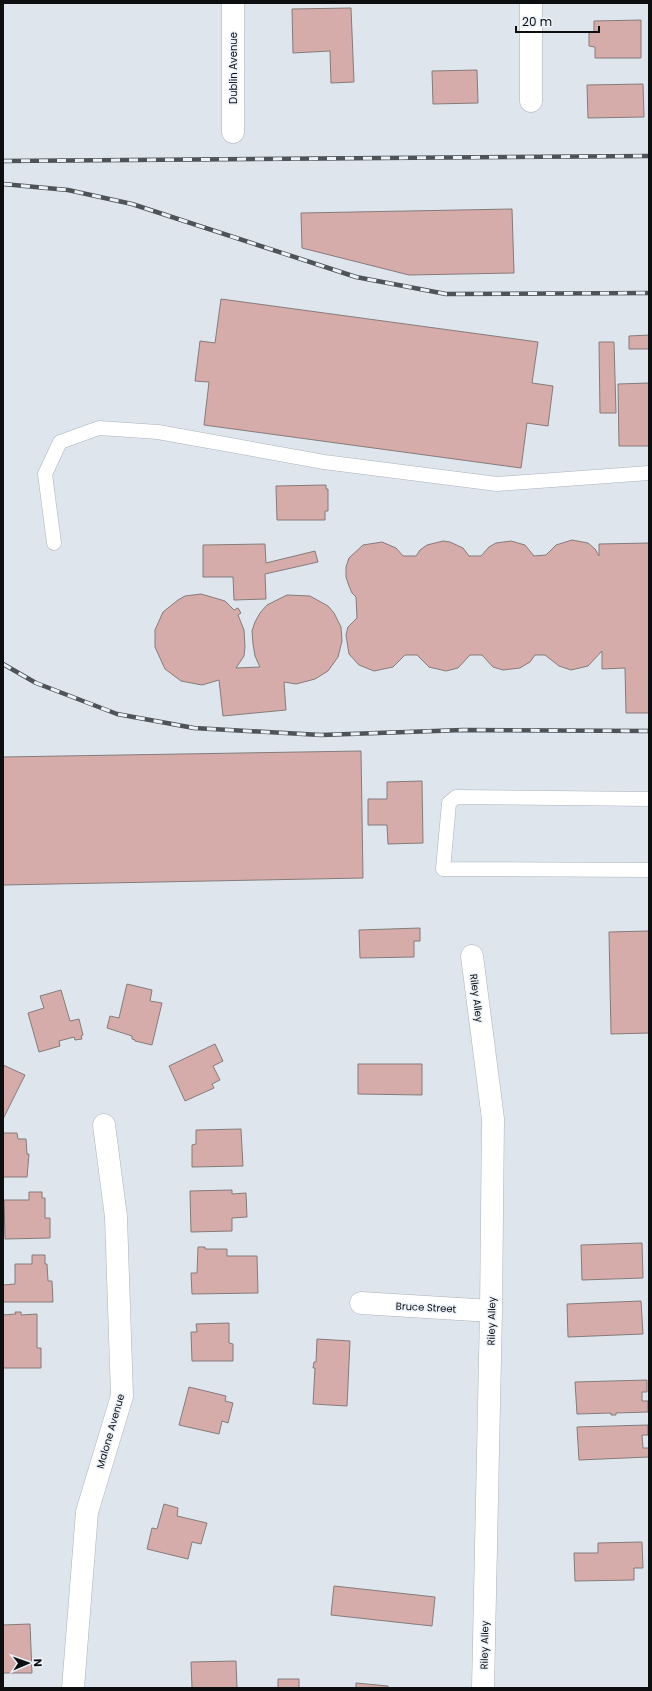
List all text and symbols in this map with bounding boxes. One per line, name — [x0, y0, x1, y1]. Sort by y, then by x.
scale bar — [516, 8, 599, 34]
text: 20 m — [522, 13, 552, 30]
street label: Dublin Avenue — [226, 32, 241, 104]
street label: Riley Alley — [466, 973, 487, 1024]
street label: Riley Alley — [484, 1296, 499, 1346]
street label: Bruce Street — [395, 1298, 457, 1317]
street label: Malone Avenue — [93, 1392, 128, 1470]
street label: Riley Alley — [477, 1620, 492, 1670]
north arrow — [8, 1643, 48, 1683]
text: N — [30, 1658, 46, 1667]

